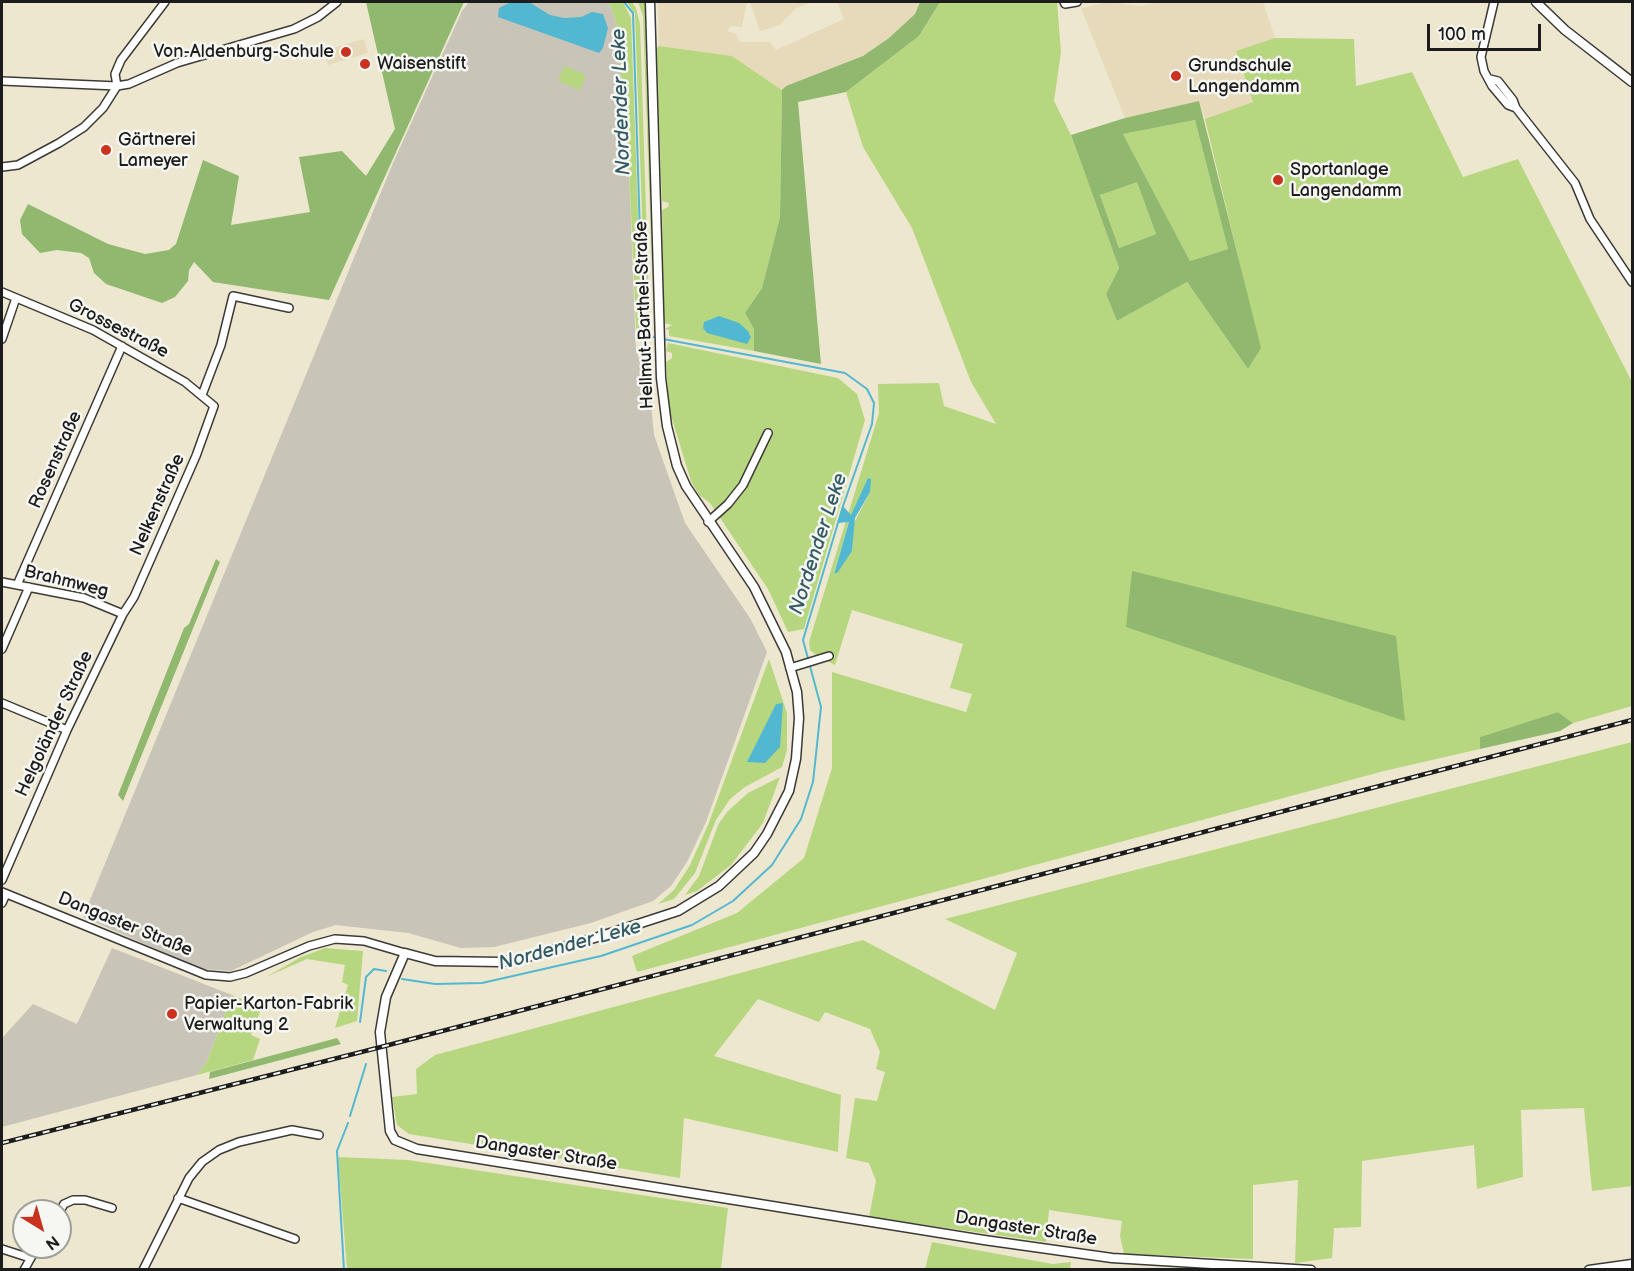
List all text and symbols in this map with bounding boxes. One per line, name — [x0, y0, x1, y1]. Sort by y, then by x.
scale bar — [1430, 12, 1544, 50]
text: 100 m — [1438, 24, 1486, 45]
water label: Nordender Leke — [607, 28, 637, 176]
place label: Von-Aldenburg-Schule — [153, 41, 334, 63]
marker: Von-Aldenburg-Schule — [339, 45, 353, 59]
place label: Waisenstift — [377, 53, 466, 75]
place label: Grundschule Langendamm — [1188, 55, 1300, 98]
marker: Waisenstift — [358, 57, 372, 71]
marker: Grundschule Langendamm — [1169, 69, 1183, 83]
place label: Gärtnerei Lameyer — [118, 129, 196, 172]
marker: Gärtnerei Lameyer — [99, 143, 113, 157]
place label: Sportanlage Langendamm — [1290, 159, 1402, 201]
marker: Sportanlage Langendamm — [1271, 173, 1285, 187]
street label: Hellmut-Barthel-Straße — [631, 221, 659, 409]
street label: Grossestraße — [64, 294, 172, 364]
street label: Rosenstraße — [25, 408, 87, 512]
street label: Nelkenstraße — [126, 451, 190, 559]
water label: Nordender Leke — [785, 470, 853, 618]
street label: Brahmweg — [21, 561, 111, 603]
street label: Helgoländer Straße — [12, 648, 98, 800]
street label: Dangaster Straße — [55, 888, 195, 962]
water label: Nordender Leke — [496, 915, 644, 977]
place label: Papier-Karton-Fabrik Verwaltung 2 — [184, 993, 353, 1036]
marker: Papier-Karton-Fabrik Verwaltung 2 — [165, 1007, 179, 1021]
street label: Dangaster Straße — [474, 1132, 618, 1176]
north arrow — [12, 1199, 72, 1259]
street label: Dangaster Straße — [954, 1207, 1098, 1251]
text: N — [41, 1231, 62, 1253]

